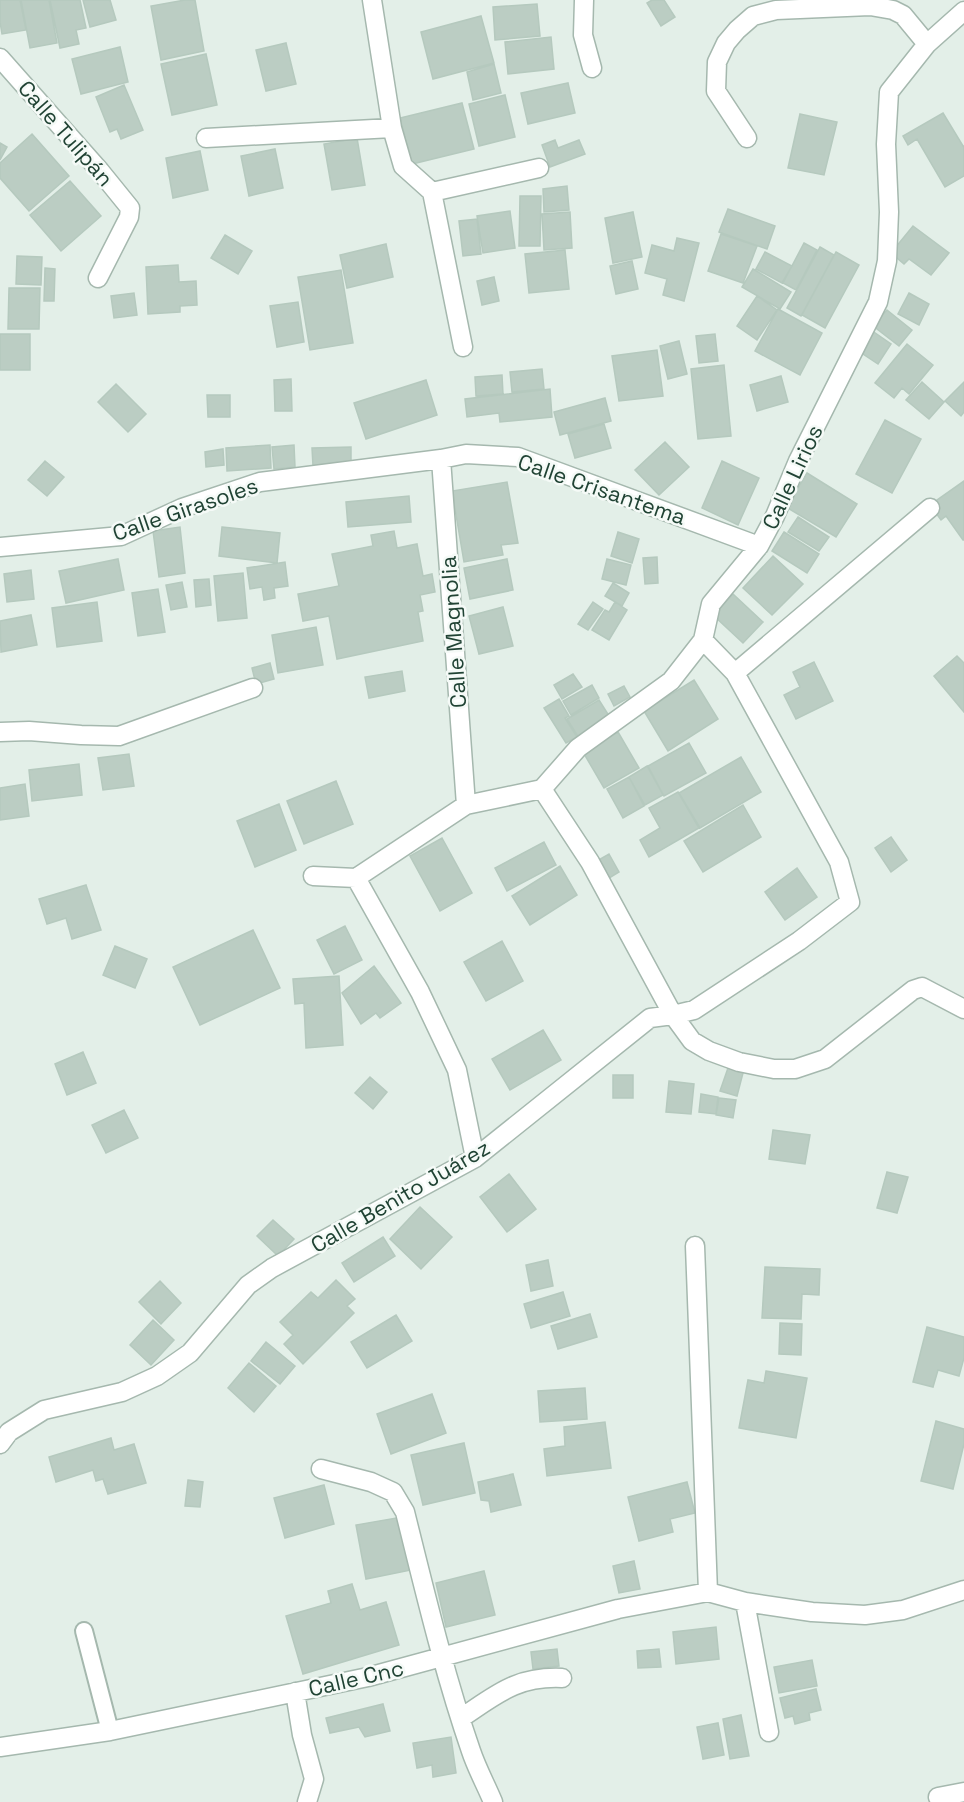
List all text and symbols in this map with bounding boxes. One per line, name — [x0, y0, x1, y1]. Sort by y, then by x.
street label: Calle Tulipán — [12, 74, 120, 192]
street label: Calle Lirios — [756, 420, 828, 534]
street label: Calle Crisantema — [514, 447, 690, 531]
street label: Calle Girasoles — [109, 471, 261, 547]
street label: Calle Magnolia — [434, 555, 472, 709]
street label: Calle Benito Juárez — [305, 1133, 495, 1259]
street label: Calle Cnc — [306, 1653, 406, 1703]

